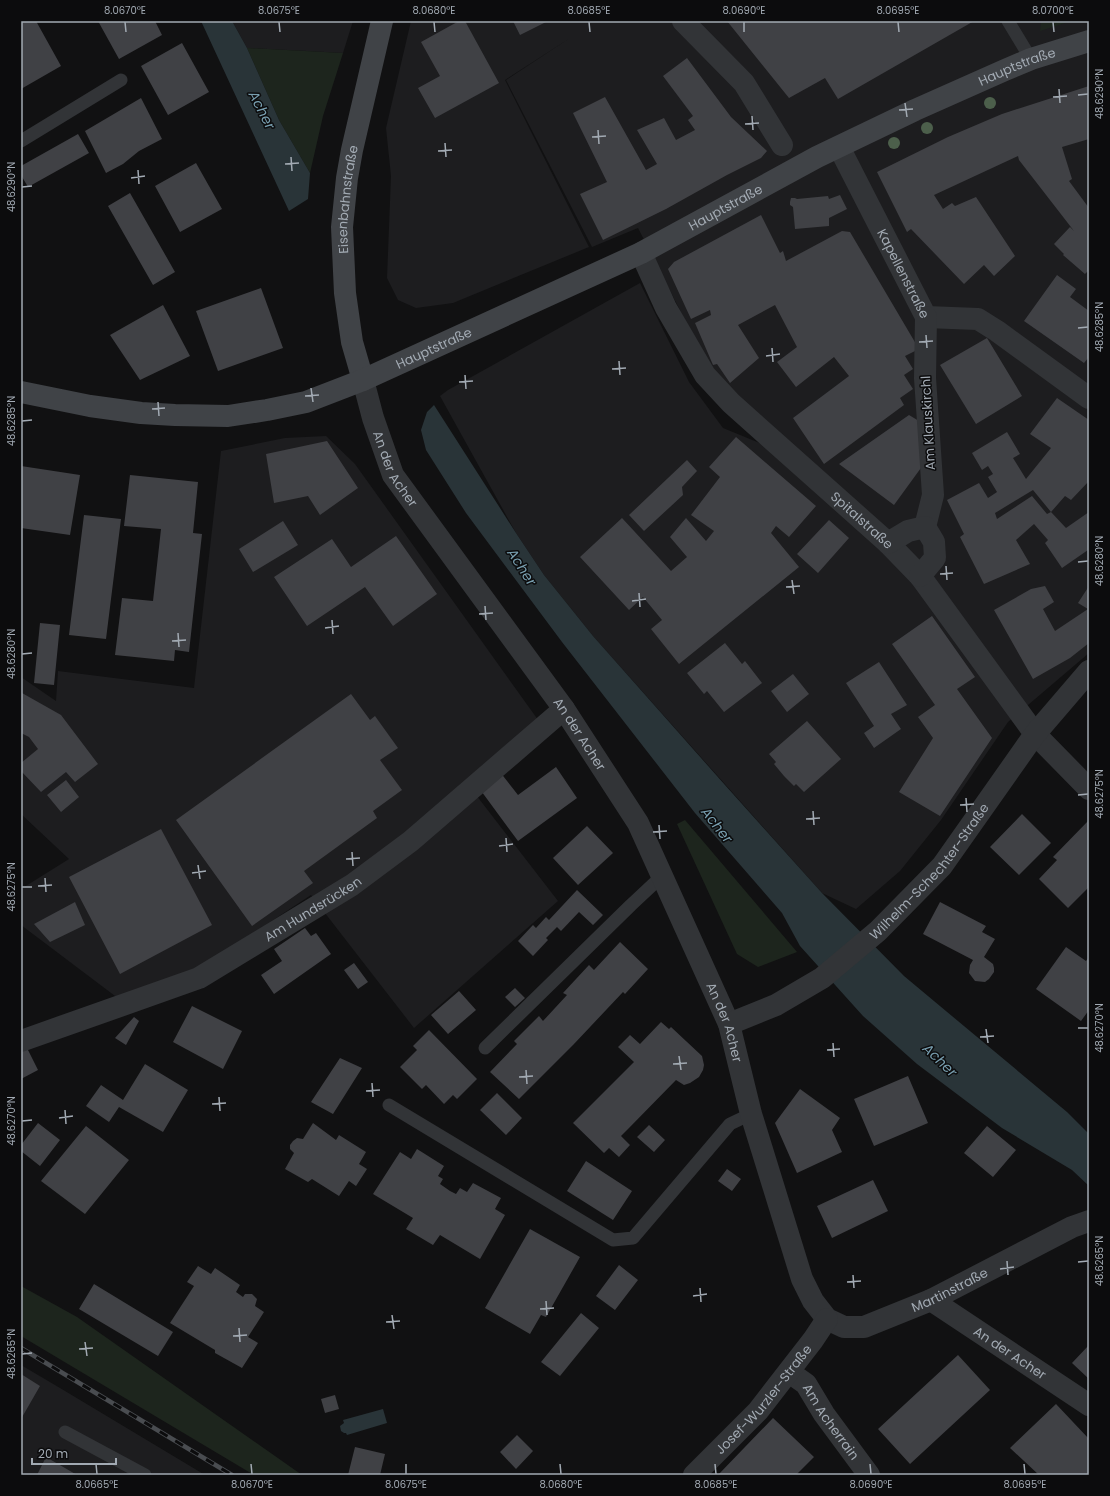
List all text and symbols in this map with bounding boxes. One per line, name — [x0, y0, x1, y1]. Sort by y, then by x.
text: 8.0670°E — [104, 3, 146, 18]
text: 8.0675°E — [258, 3, 300, 18]
text: 8.0680°E — [413, 3, 455, 18]
text: 8.0685°E — [568, 3, 610, 18]
text: 8.0690°E — [723, 3, 765, 18]
text: 8.0695°E — [877, 3, 919, 18]
text: 8.0700°E — [1032, 3, 1074, 18]
street label: Hauptstraße — [975, 43, 1058, 90]
text: 48.6290°N — [1092, 69, 1107, 119]
water label: Acher — [243, 86, 281, 133]
street label: Eisenbahnstraße — [332, 143, 362, 254]
text: 48.6290°N — [4, 162, 19, 212]
street label: Hauptstraße — [685, 179, 766, 235]
street label: Kapellenstraße — [873, 225, 935, 322]
text: 48.6285°N — [1092, 302, 1107, 352]
street label: Hauptstraße — [393, 322, 475, 373]
street label: Am Klauskirchl — [916, 375, 940, 471]
text: 48.6285°N — [4, 396, 19, 446]
street label: An der Acher — [369, 428, 423, 511]
street label: Spitalstraße — [827, 487, 898, 553]
text: 48.6280°N — [1092, 536, 1107, 586]
water label: Acher — [502, 544, 542, 590]
text: 48.6280°N — [4, 629, 19, 679]
street label: An der Acher — [549, 693, 611, 774]
text: 48.6275°N — [1092, 769, 1107, 819]
street label: Wilhelm-Schechter-Straße — [865, 799, 993, 944]
water label: Acher — [696, 802, 738, 848]
text: 48.6275°N — [4, 862, 19, 912]
street label: Am Hundsrücken — [260, 872, 365, 946]
street label: An der Acher — [702, 979, 747, 1064]
text: 48.6270°N — [1092, 1003, 1107, 1053]
water label: Acher — [918, 1038, 962, 1082]
text: 48.6270°N — [4, 1096, 19, 1146]
text: 48.6265°N — [1092, 1236, 1107, 1286]
street label: Martinstraße — [908, 1263, 991, 1316]
street label: An der Acher — [970, 1322, 1050, 1384]
text: 48.6265°N — [4, 1329, 19, 1379]
street label: Josef-Wurzler-Straße — [711, 1340, 816, 1458]
street label: Am Acherrain — [798, 1380, 864, 1464]
scale bar — [32, 1440, 116, 1466]
text: 20 m — [38, 1445, 68, 1462]
text: 8.0665°E — [76, 1477, 118, 1492]
text: 8.0670°E — [231, 1477, 273, 1492]
text: 8.0675°E — [385, 1477, 427, 1492]
text: 8.0680°E — [540, 1477, 582, 1492]
text: 8.0685°E — [695, 1477, 737, 1492]
text: 8.0690°E — [850, 1477, 892, 1492]
text: 8.0695°E — [1004, 1477, 1046, 1492]

